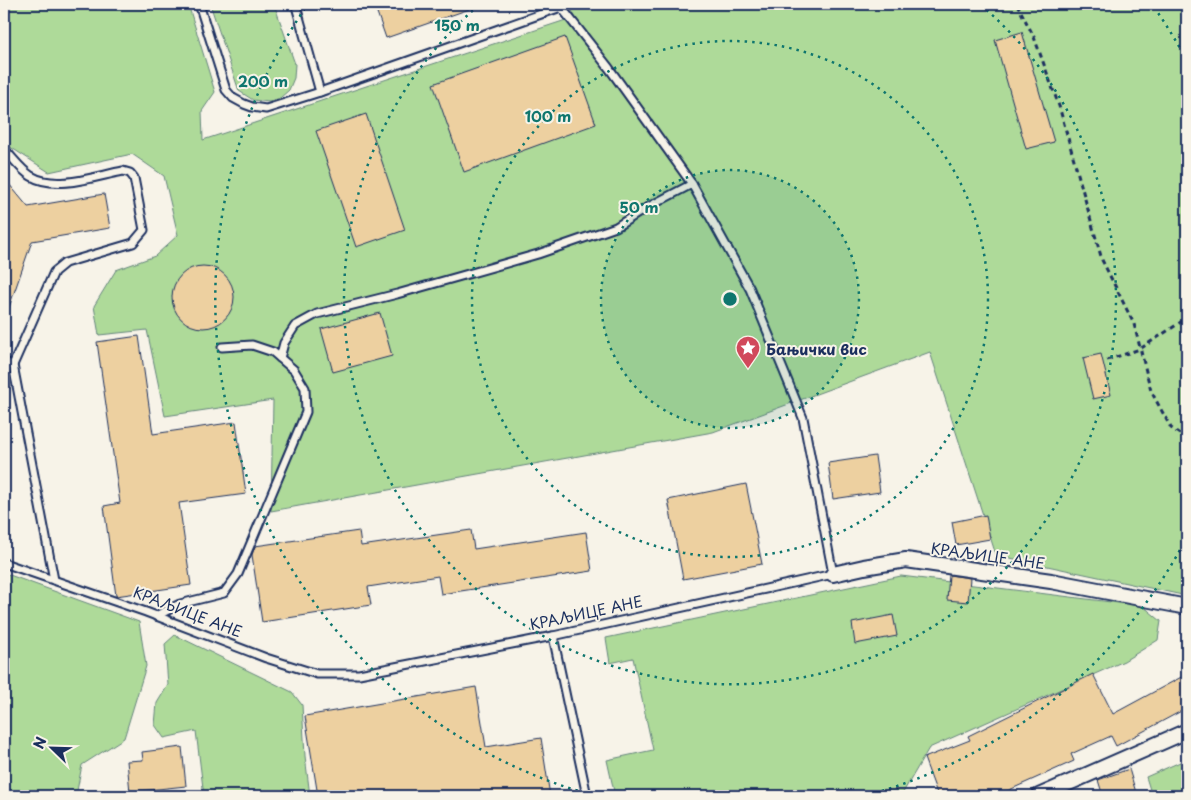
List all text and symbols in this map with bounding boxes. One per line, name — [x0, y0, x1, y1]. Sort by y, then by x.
text: 150 m — [434, 13, 480, 36]
text: 200 m — [238, 69, 288, 92]
text: 100 m — [525, 104, 571, 127]
text: 50 m — [620, 195, 658, 218]
centre of rings — [721, 290, 739, 308]
place icon: Бањички вис — [735, 335, 761, 369]
place label: Бањички вис — [766, 337, 867, 360]
street label: КРАЉИЦЕ АНЕ — [929, 536, 1047, 574]
street label: КРАЉИЦЕ АНЕ — [130, 580, 246, 642]
street label: КРАЉИЦЕ АНЕ — [527, 589, 645, 635]
north arrow — [28, 722, 78, 772]
text: N — [28, 734, 51, 752]

